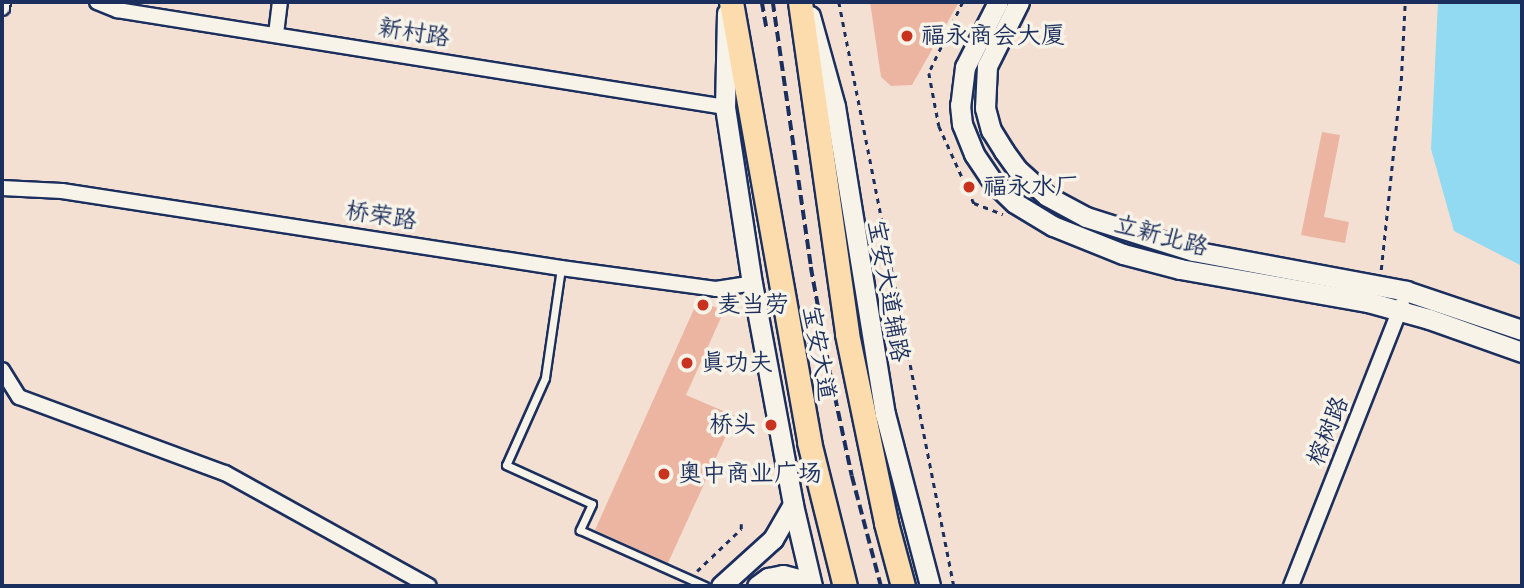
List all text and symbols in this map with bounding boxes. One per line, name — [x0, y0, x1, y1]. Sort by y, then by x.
street label: 新村路 — [376, 13, 452, 53]
place label: 福永商会大厦 — [921, 22, 1065, 50]
marker: 福永商会大厦 — [899, 28, 915, 44]
place label: 福永水厂 — [983, 173, 1079, 201]
marker: 福永水厂 — [961, 179, 977, 195]
street label: 桥荣路 — [343, 196, 419, 236]
street label: 立新北路 — [1111, 210, 1211, 262]
street label: 宝安大道辅路 — [861, 218, 915, 364]
place label: 麦当劳 — [717, 291, 789, 319]
marker: 麦当劳 — [695, 297, 711, 313]
street label: 宝安大道 — [796, 303, 842, 403]
place label: 真功夫 — [701, 349, 773, 377]
marker: 真功夫 — [679, 355, 695, 371]
street label: 榕树路 — [1301, 392, 1355, 470]
place label: 桥头 — [709, 411, 757, 439]
marker: 桥头 — [763, 417, 779, 433]
place label: 奥中商业广场 — [678, 460, 822, 488]
marker: 奥中商业广场 — [656, 466, 672, 482]

